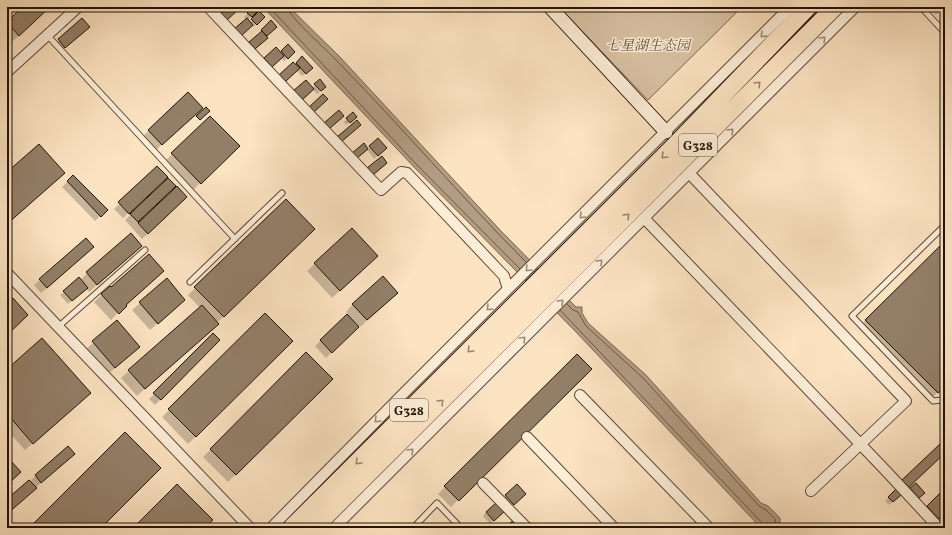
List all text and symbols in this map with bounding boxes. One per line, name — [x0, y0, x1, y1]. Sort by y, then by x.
one-way arrow — [760, 30, 768, 38]
one-way arrow — [818, 36, 826, 44]
park label: 七星湖生态园 — [606, 37, 692, 56]
one-way arrow — [753, 81, 761, 89]
one-way arrow — [726, 128, 734, 136]
road number: G328 — [679, 134, 717, 156]
one-way arrow — [661, 151, 669, 159]
one-way arrow — [579, 211, 587, 219]
one-way arrow — [622, 213, 630, 221]
one-way arrow — [595, 259, 603, 267]
one-way arrow — [525, 264, 533, 272]
one-way arrow — [556, 299, 564, 307]
one-way arrow — [486, 303, 494, 311]
one-way arrow — [518, 336, 526, 344]
one-way arrow — [467, 345, 474, 353]
road number: G328 — [390, 399, 428, 421]
one-way arrow — [436, 399, 444, 407]
one-way arrow — [374, 415, 382, 423]
one-way arrow — [406, 448, 414, 456]
one-way arrow — [355, 457, 363, 465]

